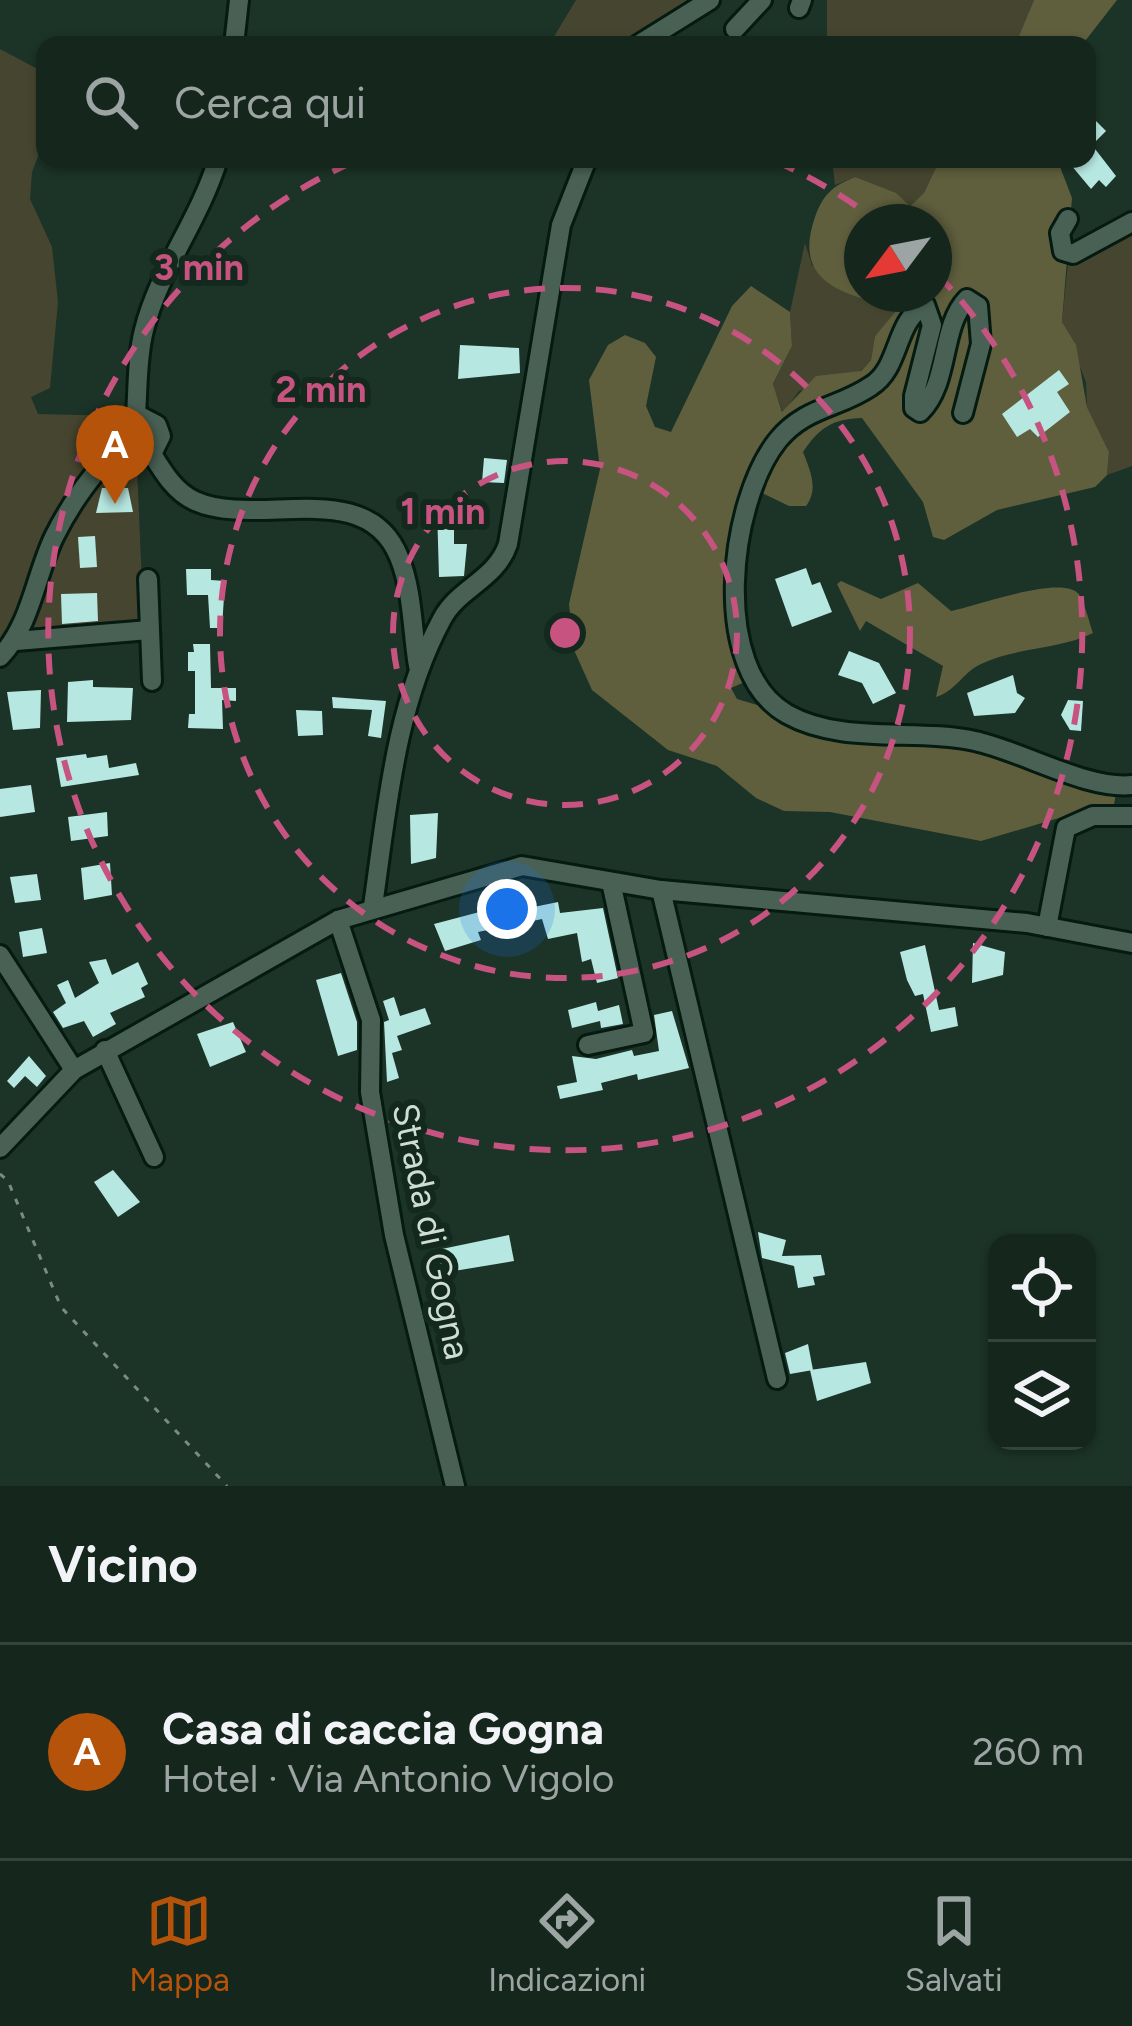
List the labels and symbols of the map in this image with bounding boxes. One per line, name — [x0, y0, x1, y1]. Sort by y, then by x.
north arrow — [844, 204, 952, 312]
text: 3 min — [154, 246, 244, 289]
text: 2 min — [276, 368, 366, 411]
pin: A — [76, 405, 154, 504]
text: 1 min — [400, 490, 486, 533]
centre of rings — [544, 612, 586, 654]
your location — [477, 879, 537, 939]
street label: Strada di Gogna — [383, 1099, 480, 1363]

